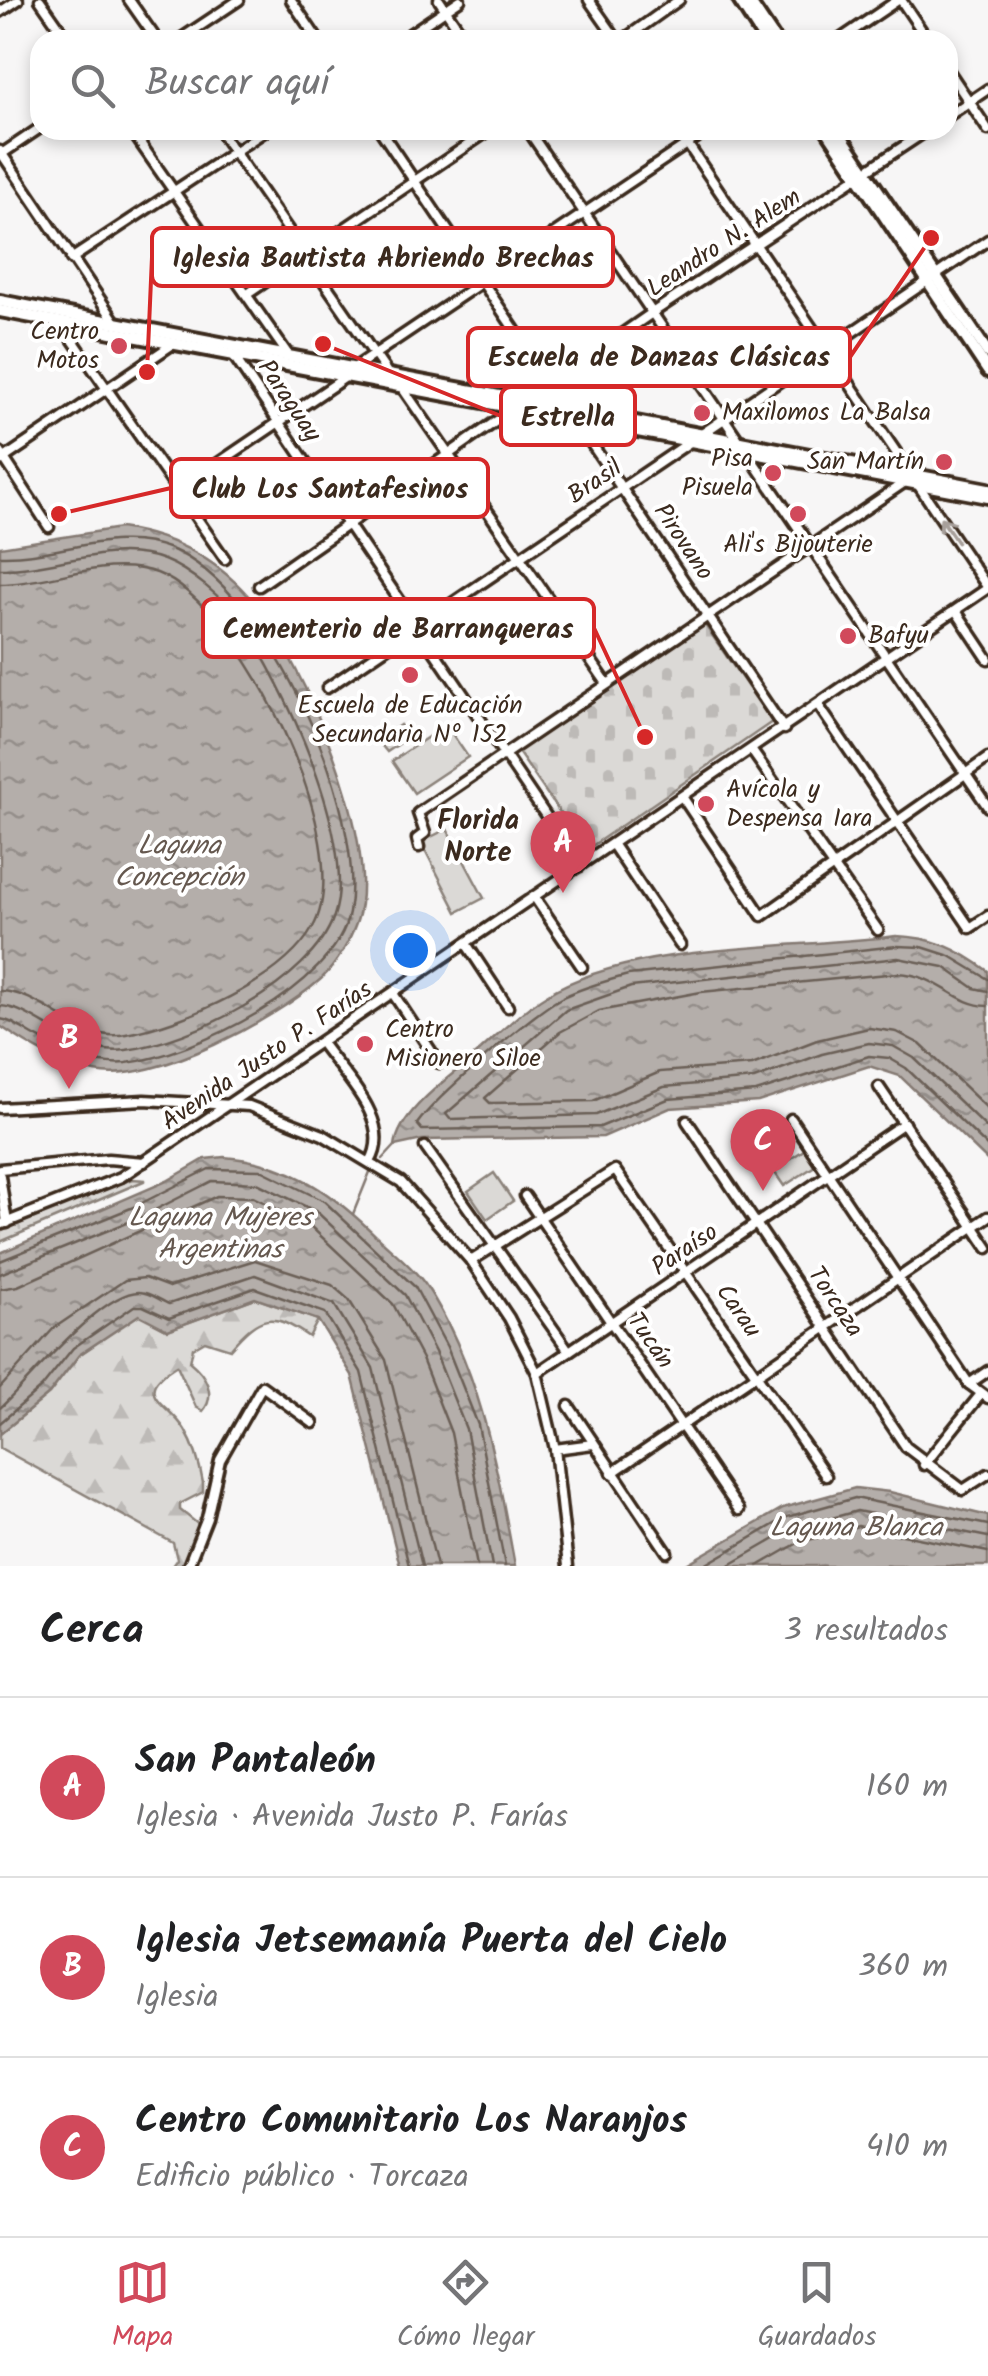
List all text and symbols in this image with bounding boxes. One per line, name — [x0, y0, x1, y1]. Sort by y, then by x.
search box — [30, 30, 958, 140]
text: Buscar aquí — [145, 55, 329, 115]
icon: search — [65, 58, 120, 113]
street label: Leandro N. Alem — [639, 178, 809, 308]
callout: Iglesia Bautista Abriendo Brechas — [152, 228, 613, 286]
text: Iglesia Bautista Abriendo Brechas — [172, 237, 594, 282]
place label: Centro Motos — [30, 312, 99, 381]
callout: Escuela de Danzas Clásicas — [468, 328, 850, 386]
marker: Centro Motos — [108, 335, 130, 357]
text: Escuela de Danzas Clásicas — [488, 336, 830, 381]
street label: Paraguay — [247, 351, 332, 451]
callout: Estrella — [501, 387, 635, 445]
place label: Maxilomos La Balsa — [722, 393, 931, 433]
text: Estrella — [521, 396, 615, 441]
marker: Maxilomos La Balsa — [691, 402, 713, 424]
place label: Pisa Pisuela — [682, 439, 753, 508]
place label: San Martín — [807, 442, 924, 482]
street label: Brasil — [560, 449, 630, 515]
marker: San Martín — [933, 451, 955, 473]
callout: Club Los Santafesinos — [171, 459, 488, 517]
marker: Pisa Pisuela — [762, 462, 784, 484]
text: Club Los Santafesinos — [192, 468, 468, 513]
street label: Pirovano — [642, 495, 724, 589]
marker: Ali's Bijouterie — [787, 503, 809, 525]
one-way arrow — [939, 517, 959, 544]
place label: Ali's Bijouterie — [723, 525, 873, 565]
callout: Cementerio de Barranqueras — [203, 599, 594, 657]
text: Cementerio de Barranqueras — [223, 608, 573, 653]
place label: Bafyu — [868, 616, 929, 656]
marker: Bafyu — [837, 625, 859, 647]
marker: Escuela de Educación Secundaria Nº 152 — [399, 664, 421, 686]
place label: Escuela de Educación Secundaria Nº 152 — [298, 686, 522, 755]
place label: Avícola y Despensa Iara — [726, 770, 872, 839]
marker: Avícola y Despensa Iara — [695, 793, 717, 815]
district label: Florida Norte — [437, 799, 519, 876]
pin: A — [530, 810, 596, 893]
water label: Laguna Concepción — [114, 824, 246, 901]
your location — [385, 925, 436, 976]
street label: Avenida Justo P. Farías — [154, 970, 381, 1142]
pin: B — [36, 1006, 102, 1089]
place label: Centro Misionero Siloe — [385, 1010, 541, 1079]
marker: Centro Misionero Siloe — [354, 1033, 376, 1055]
pin: C — [730, 1108, 796, 1191]
water label: Laguna Mujeres Argentinas — [128, 1196, 315, 1273]
street label: Paraíso — [643, 1213, 727, 1287]
street label: Torcaza — [796, 1258, 874, 1346]
street label: Carau — [705, 1275, 771, 1347]
street label: Tucán — [616, 1304, 684, 1378]
water label: Laguna Blanca — [770, 1506, 944, 1551]
text: Cerca — [40, 1598, 144, 1665]
text: 3 resultados — [784, 1606, 948, 1657]
text: San Pantaleón — [135, 1732, 376, 1792]
text: A — [62, 1762, 83, 1813]
text: 160 m — [866, 1762, 948, 1813]
text: Iglesia · Avenida Justo P. Farías — [135, 1792, 568, 1843]
text: Iglesia Jetsemanía Puerta del Cielo — [135, 1912, 727, 1972]
text: B — [63, 1942, 82, 1993]
text: 360 m — [858, 1942, 948, 1993]
text: Iglesia — [135, 1972, 219, 2023]
text: Centro Comunitario Los Naranjos — [135, 2092, 687, 2152]
text: C — [63, 2122, 82, 2173]
text: 410 m — [866, 2122, 948, 2173]
text: Edificio público · Torcaza — [135, 2152, 469, 2203]
tab: Mapa — [112, 2255, 173, 2360]
tab: Cómo llegar — [397, 2255, 534, 2360]
tab: Guardados — [758, 2255, 876, 2360]

